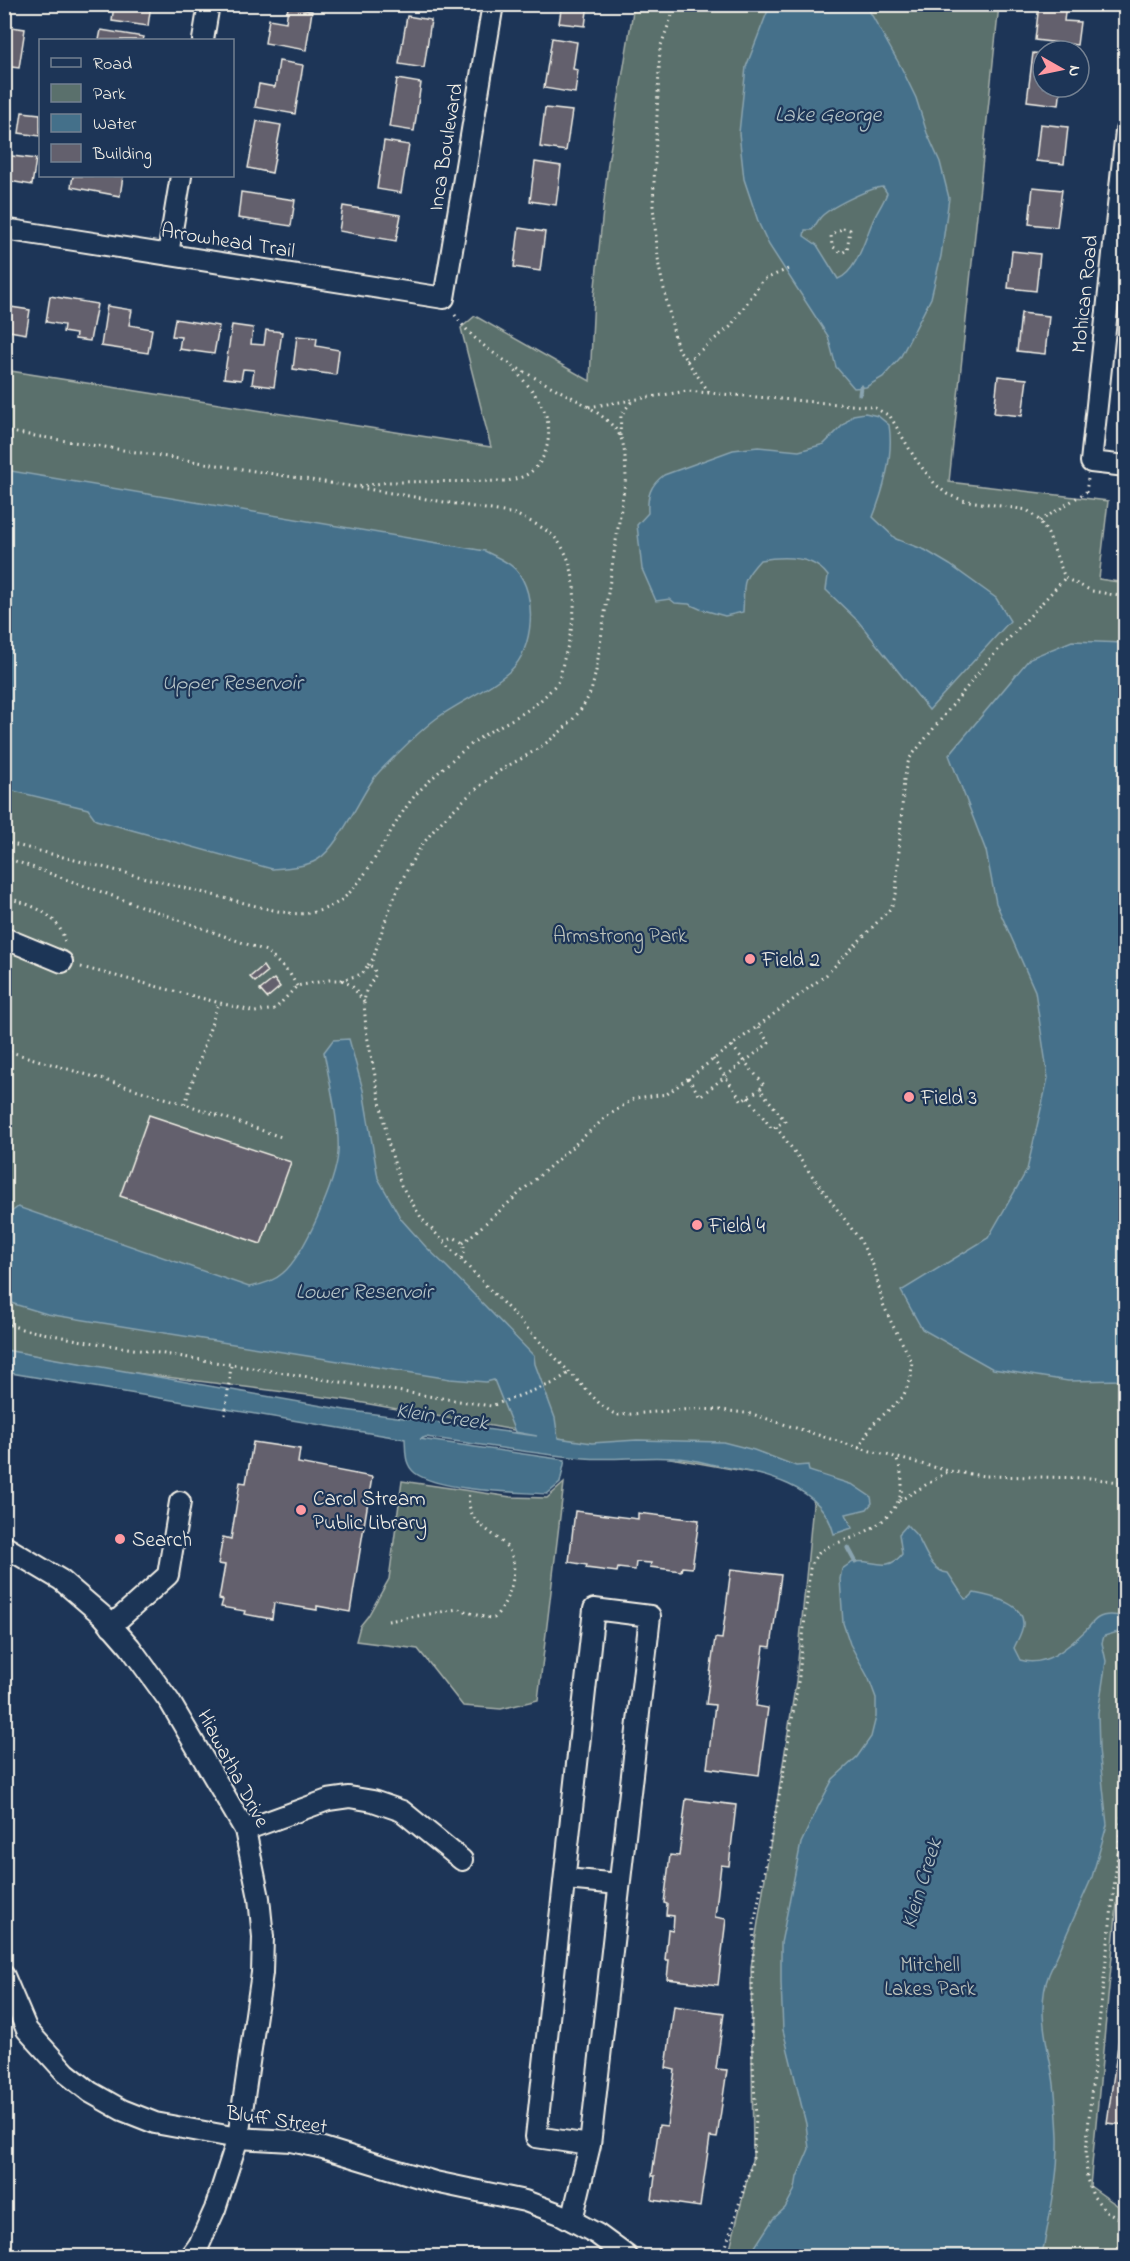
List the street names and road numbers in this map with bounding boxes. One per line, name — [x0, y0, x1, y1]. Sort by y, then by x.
street label: Inca Boulevard — [422, 81, 472, 213]
street label: Arrowhead Trail — [159, 217, 297, 267]
street label: Mohican Road — [1065, 233, 1107, 355]
street label: Hiawatha Drive — [188, 1705, 276, 1834]
street label: Bluff Street — [223, 2099, 329, 2143]

